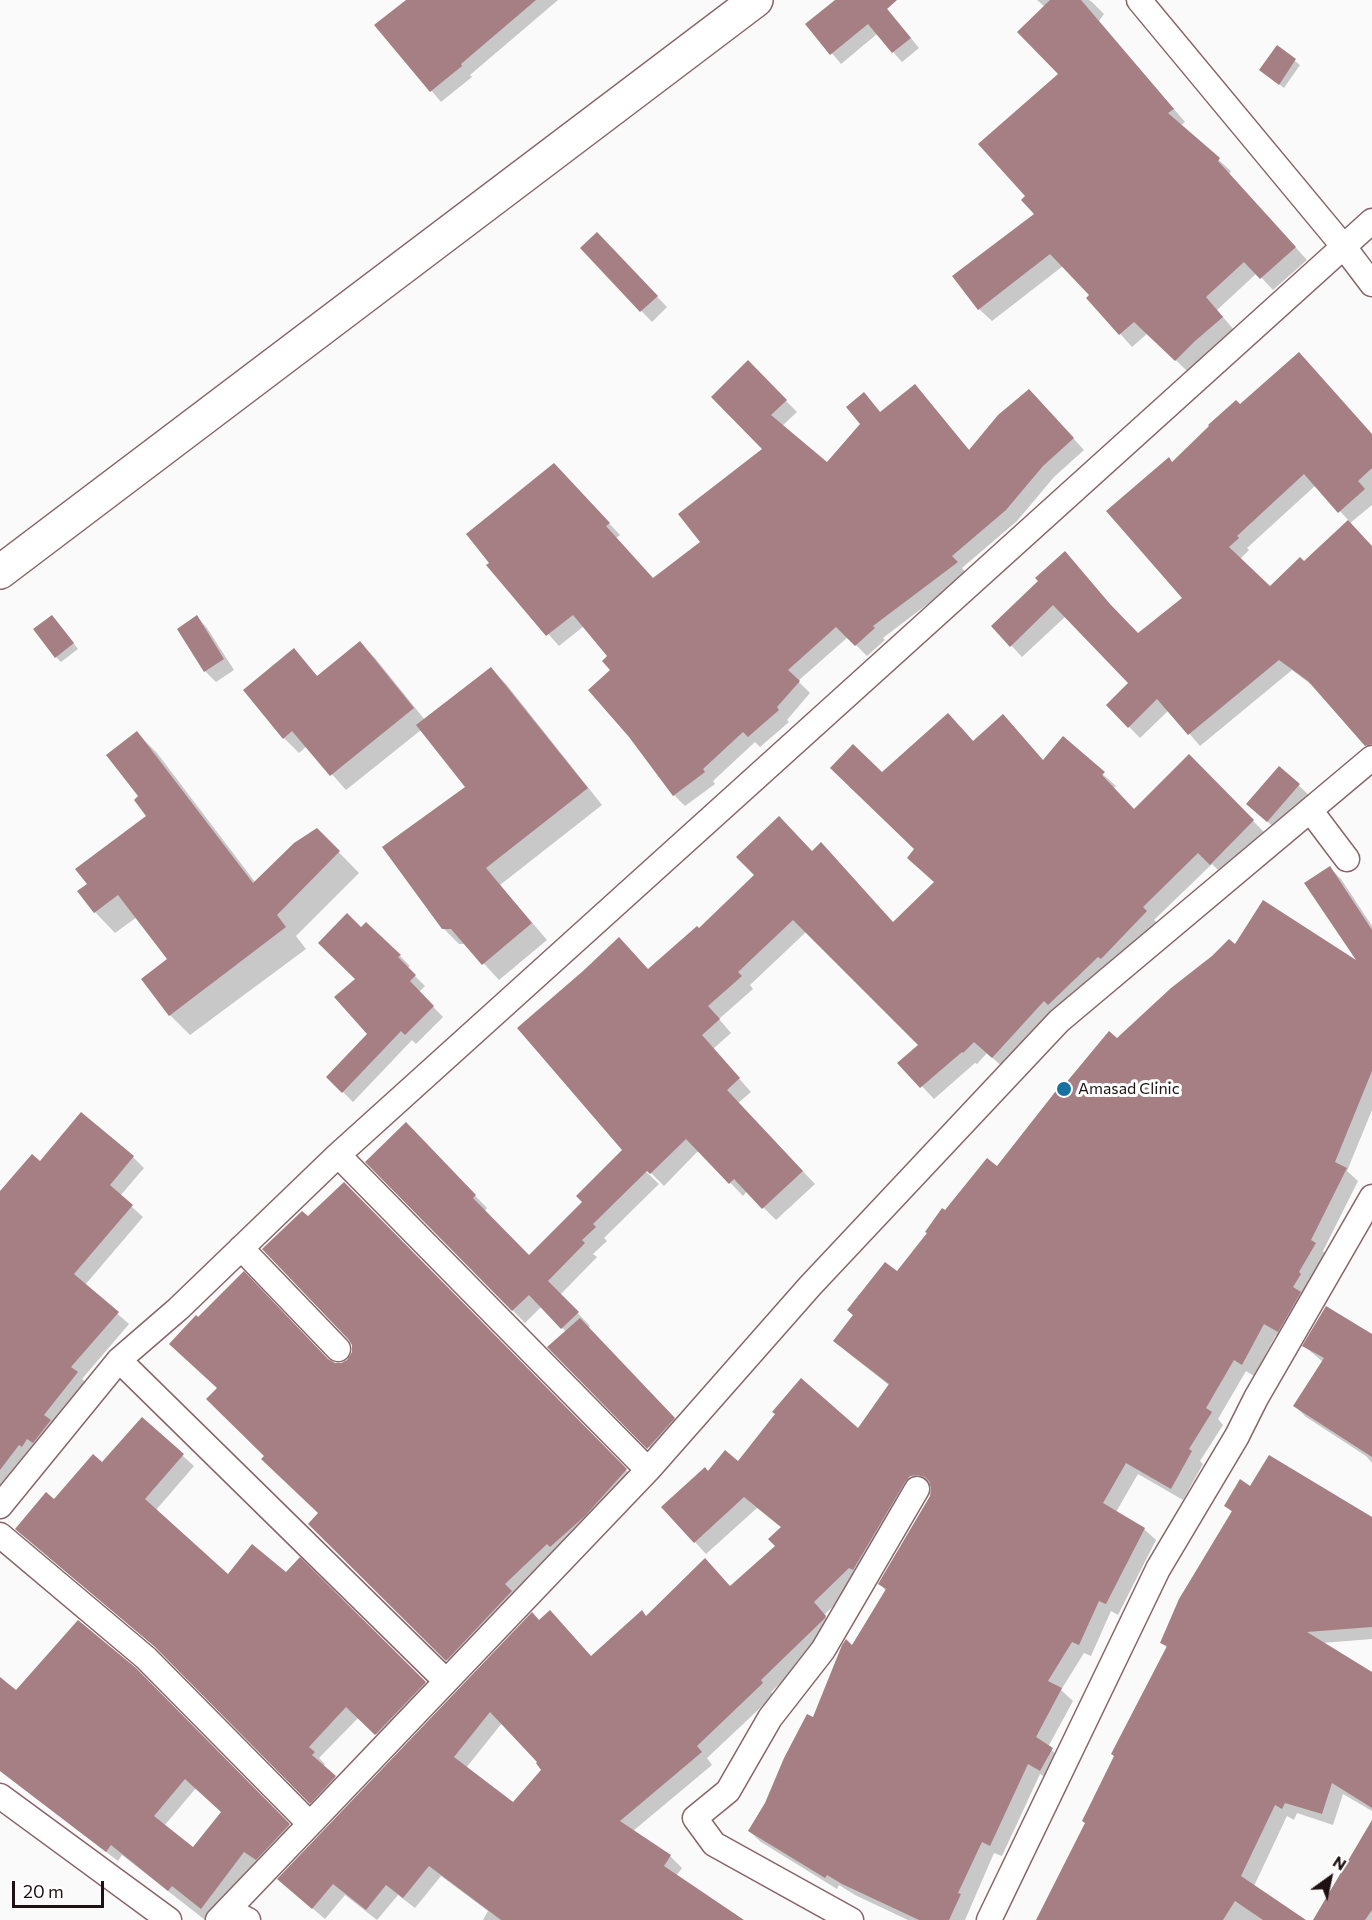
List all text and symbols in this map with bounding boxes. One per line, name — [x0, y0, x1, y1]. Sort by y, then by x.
place label: Amasad Clinic — [1078, 1079, 1180, 1099]
marker: Amasad Clinic — [1055, 1080, 1073, 1098]
north arrow — [1300, 1848, 1360, 1908]
text: N — [1330, 1851, 1350, 1874]
scale bar — [15, 1869, 106, 1907]
text: 20 m — [23, 1880, 64, 1902]

